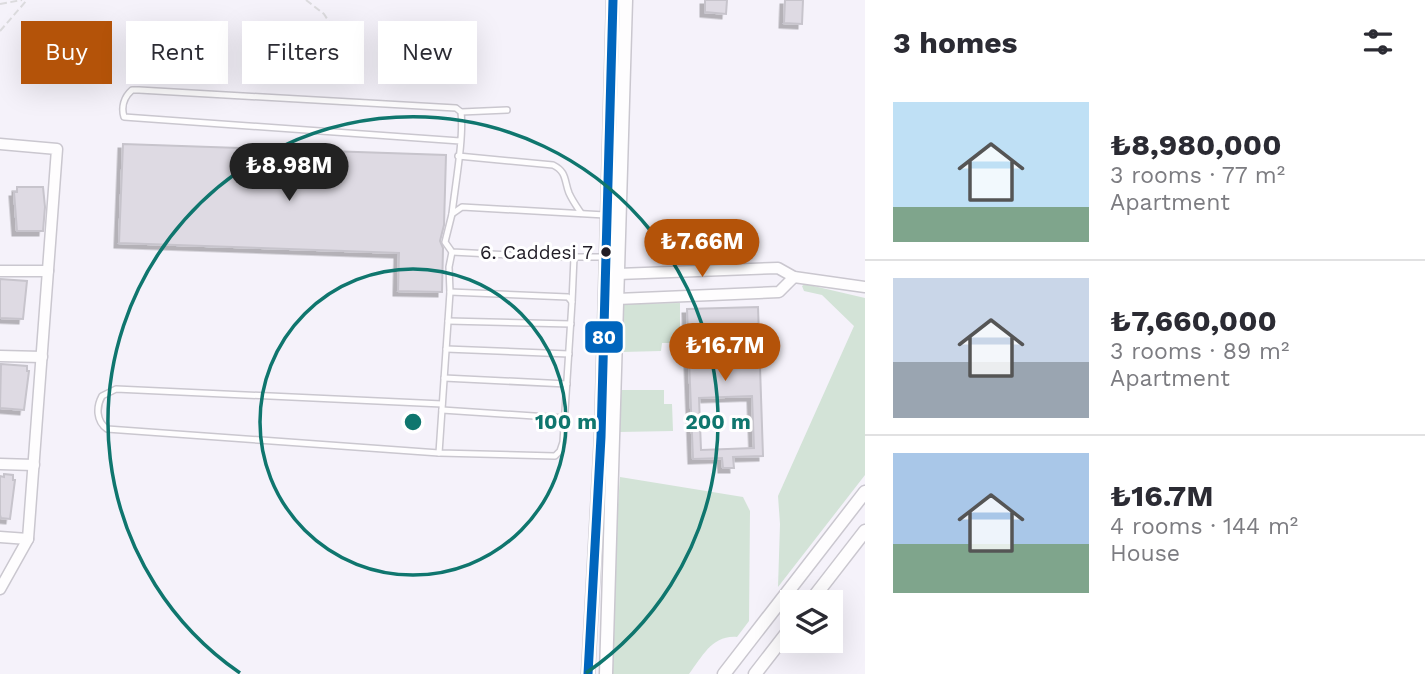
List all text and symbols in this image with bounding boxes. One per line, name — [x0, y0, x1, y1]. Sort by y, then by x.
chip: Buy — [21, 21, 112, 84]
chip: Rent — [126, 21, 228, 84]
chip: Filters — [242, 21, 364, 84]
chip: New — [378, 21, 477, 84]
icon: filters — [1359, 23, 1397, 61]
text: 3 homes — [893, 25, 1018, 60]
text: ₺8,980,000 — [1110, 127, 1281, 162]
icon: home — [949, 130, 1033, 214]
pin: ₺8.98M — [232, 144, 346, 203]
text: ₺8.98M — [246, 152, 332, 179]
text: 3 rooms · 77 m² — [1110, 162, 1285, 189]
text: Apartment — [1110, 189, 1230, 216]
pin: ₺7.66M — [645, 219, 759, 279]
text: ₺7.66M — [660, 228, 744, 255]
place label: 6. Caddesi 7 — [480, 241, 593, 264]
marker: 6. Caddesi 7 — [599, 245, 613, 259]
text: ₺7,660,000 — [1110, 303, 1277, 338]
icon: home — [949, 306, 1033, 390]
line badge: 80 — [584, 320, 624, 354]
pin: ₺16.7M — [668, 324, 782, 383]
text: 80 — [592, 326, 616, 349]
text: ₺16.7M — [685, 332, 765, 359]
text: 3 rooms · 89 m² — [1110, 338, 1289, 365]
text: Apartment — [1110, 365, 1230, 392]
text: 100 m — [535, 409, 597, 434]
text: 200 m — [685, 409, 751, 434]
centre of rings — [401, 410, 425, 434]
text: ₺16.7M — [1110, 478, 1214, 513]
icon: home — [949, 481, 1033, 565]
text: 4 rooms · 144 m² — [1110, 513, 1298, 540]
text: House — [1110, 540, 1180, 567]
map controls — [780, 590, 843, 653]
button: layers — [780, 590, 843, 653]

